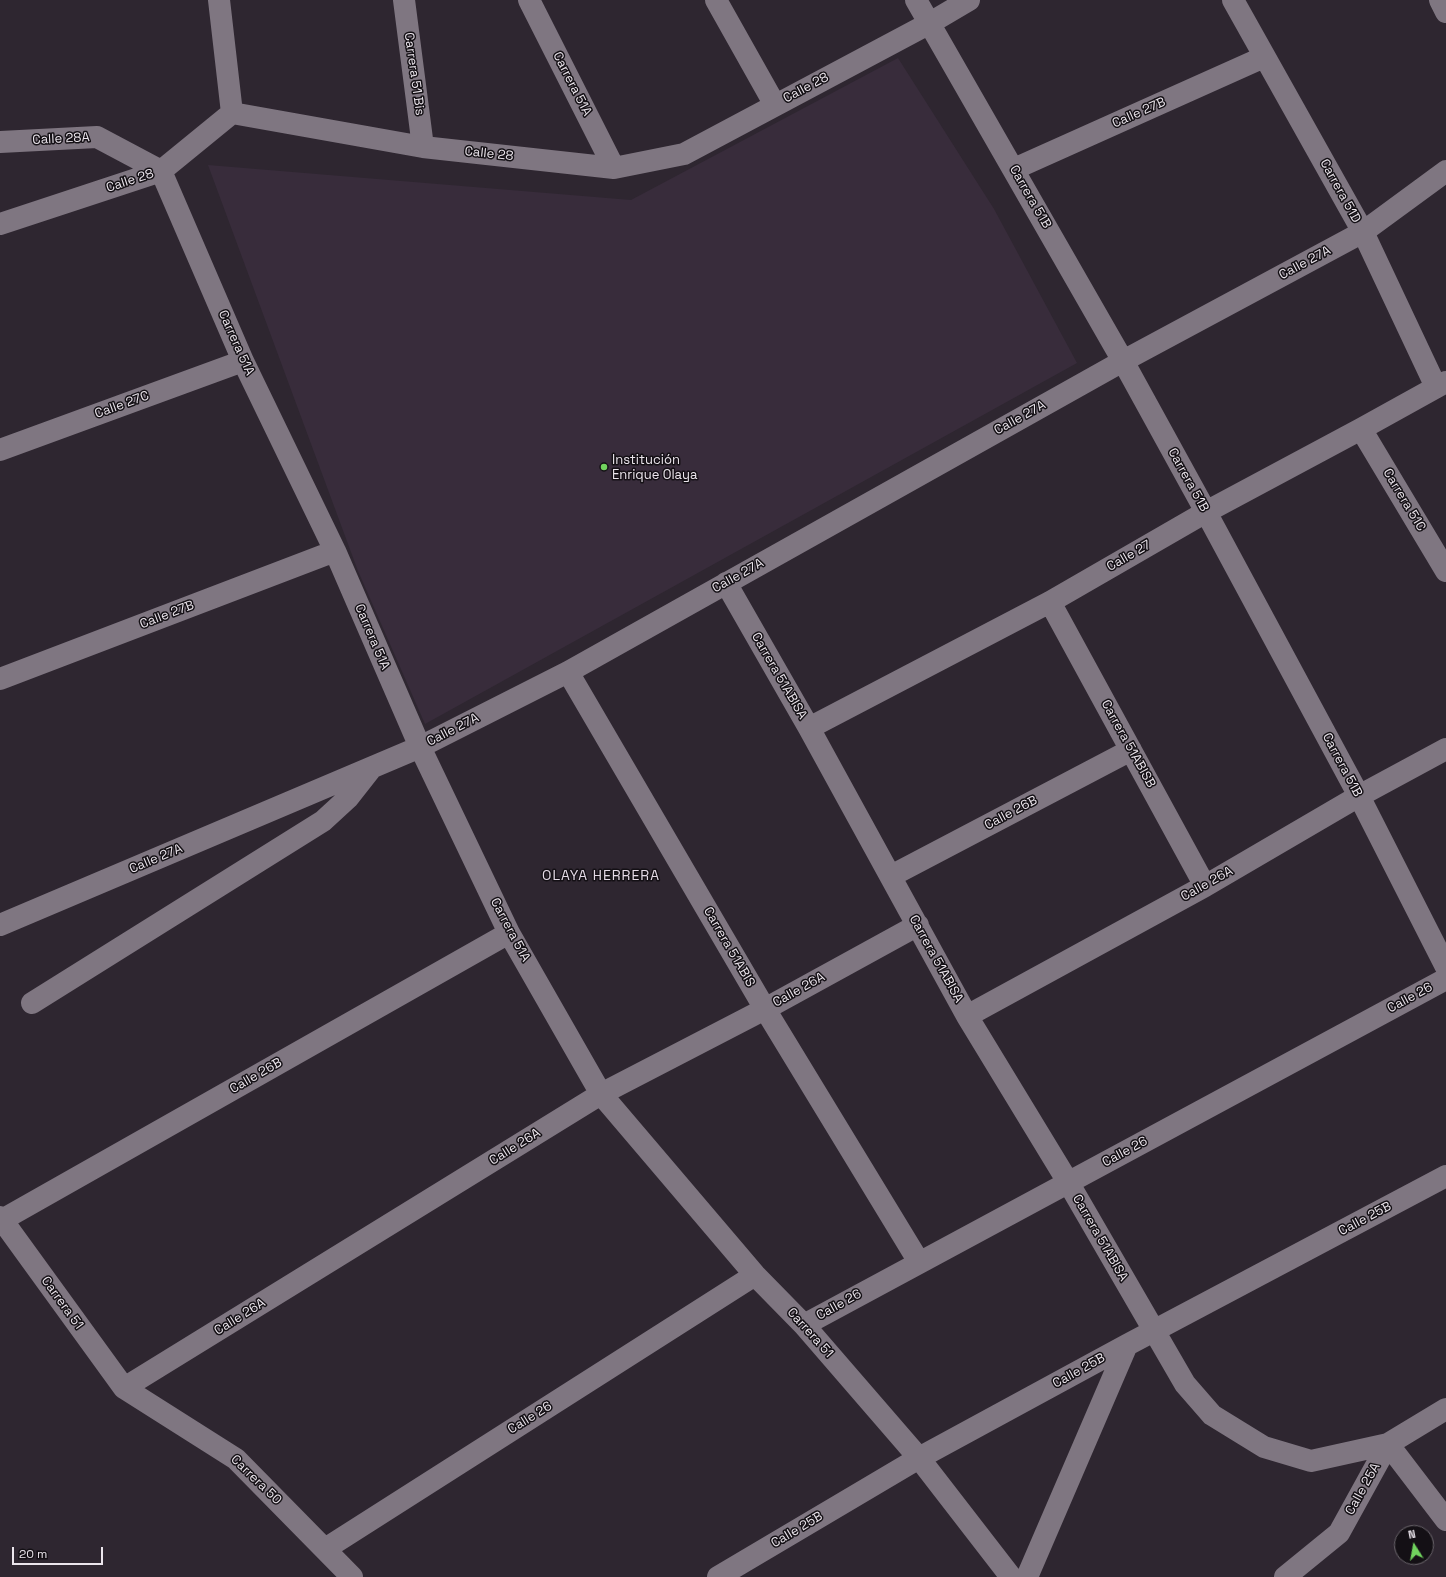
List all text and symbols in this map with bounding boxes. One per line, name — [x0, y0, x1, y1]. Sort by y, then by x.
street label: Carrera 51 Bis — [400, 32, 428, 116]
street label: Carrera 51A — [549, 49, 595, 119]
street label: Calle 28 — [781, 70, 831, 106]
street label: Calle 27B — [1110, 94, 1168, 132]
street label: Calle 28A — [32, 130, 90, 148]
street label: Calle 28 — [464, 144, 514, 164]
street label: Carrera 51D — [1316, 157, 1364, 225]
street label: Carrera 51B — [1006, 163, 1054, 231]
street label: Calle 28 — [104, 166, 156, 196]
street label: Calle 27A — [1276, 243, 1334, 283]
street label: Carrera 51A — [215, 308, 257, 378]
street label: Calle 27C — [93, 388, 151, 422]
street label: Calle 27A — [992, 397, 1048, 439]
street label: Carrera 51B — [1164, 446, 1212, 514]
place label: Institución Enrique Olaya — [612, 452, 697, 483]
marker: Institución Enrique Olaya — [599, 462, 609, 472]
street label: Carrera 51C — [1379, 466, 1429, 534]
street label: Calle 27 — [1104, 537, 1154, 575]
street label: Calle 27A — [710, 555, 766, 597]
street label: Calle 27B — [138, 598, 196, 632]
street label: Carrera 51A — [351, 602, 393, 672]
street label: Carrera 51ABISA — [748, 630, 810, 722]
street label: Carrera 51ABISB — [1097, 697, 1159, 791]
street label: Calle 27A — [424, 710, 482, 750]
street label: Carrera 51B — [1319, 730, 1365, 800]
street label: Calle 26B — [982, 793, 1040, 833]
street label: Calle 27A — [127, 841, 185, 877]
street label: Calle 26A — [1178, 863, 1236, 905]
district label: OLAYA HERRERA — [542, 868, 660, 884]
street label: Carrera 51A — [487, 896, 533, 964]
street label: Carrera 51ABIS — [700, 904, 758, 990]
street label: Carrera 51ABISA — [905, 912, 967, 1006]
street label: Calle 26A — [770, 969, 828, 1011]
street label: Calle 26 — [1385, 980, 1435, 1016]
street label: Calle 26B — [227, 1055, 285, 1097]
street label: Calle 26A — [487, 1125, 543, 1169]
street label: Calle 26 — [1100, 1134, 1150, 1170]
street label: Carrera 51ABISA — [1069, 1192, 1131, 1284]
street label: Calle 25B — [1336, 1199, 1394, 1239]
street label: Carrera 51 — [38, 1273, 86, 1333]
street label: Calle 26 — [814, 1286, 864, 1324]
street label: Calle 26A — [212, 1295, 268, 1339]
street label: Carrera 51 — [784, 1305, 836, 1361]
street label: Calle 25B — [1050, 1350, 1108, 1392]
street label: Calle 26 — [505, 1398, 555, 1438]
street label: Carrera 50 — [227, 1452, 285, 1508]
street label: Calle 25A — [1342, 1460, 1384, 1518]
street label: Calle 25B — [768, 1509, 826, 1551]
north arrow — [1394, 1525, 1434, 1565]
text: N — [1407, 1527, 1417, 1542]
scale bar — [14, 1539, 105, 1565]
text: 20 m — [19, 1546, 47, 1562]

